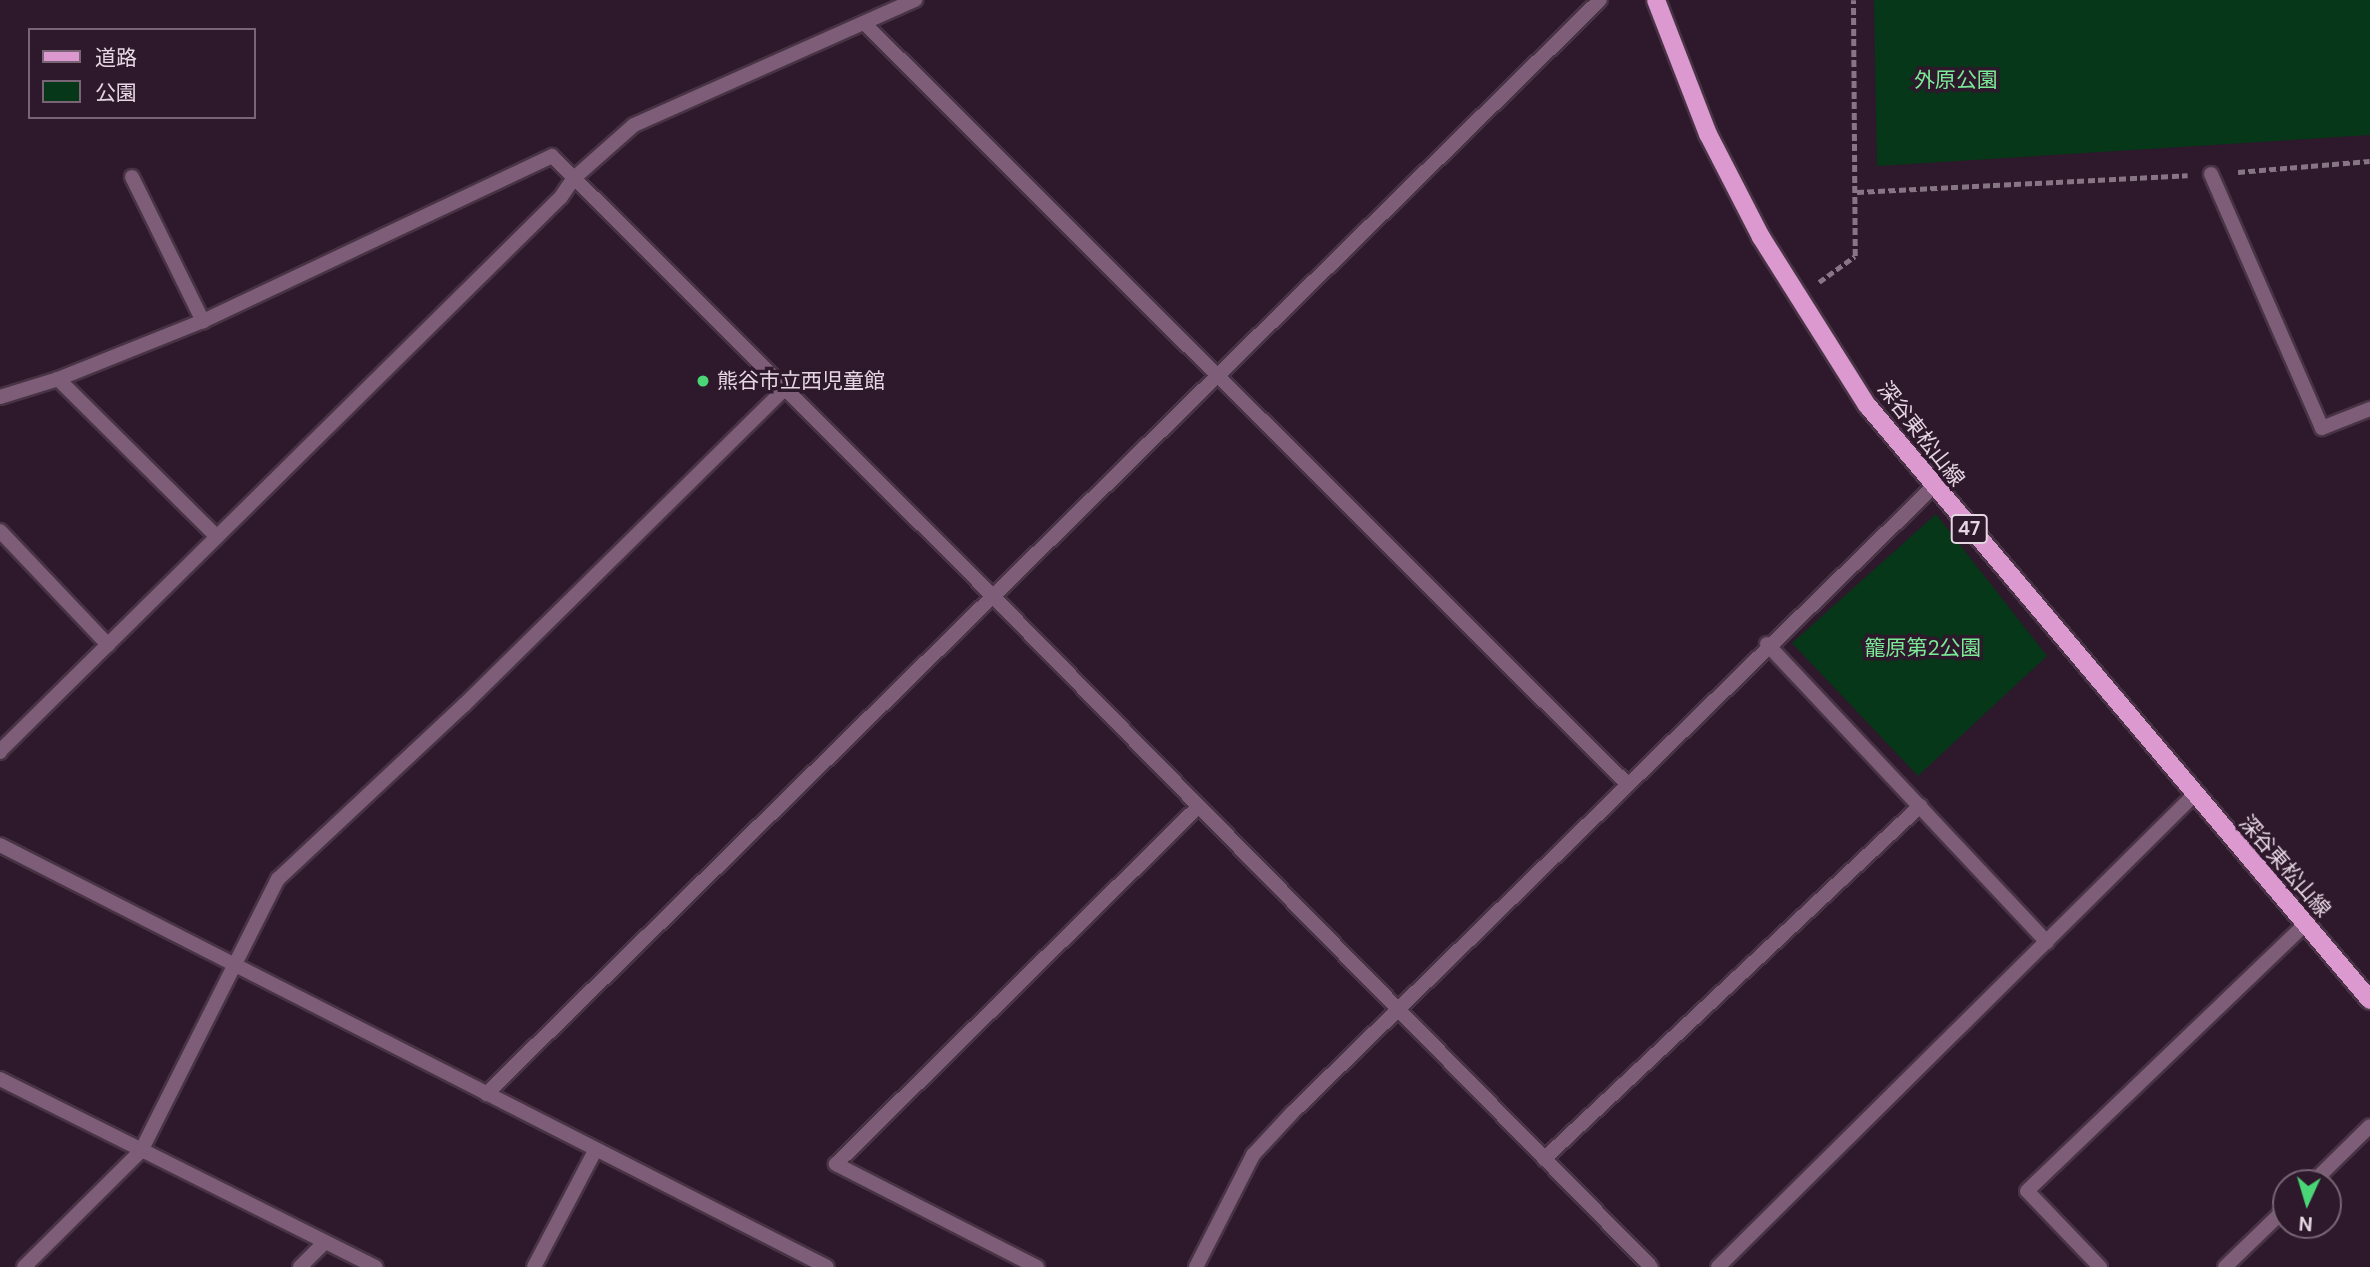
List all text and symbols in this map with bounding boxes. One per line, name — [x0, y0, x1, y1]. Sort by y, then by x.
legend — [28, 28, 256, 119]
text: 道路 — [95, 44, 137, 72]
park label: 外原公園 — [1914, 67, 1998, 93]
text: 公園 — [95, 79, 137, 107]
place label: 熊谷市立西児童館 — [717, 368, 885, 394]
marker: 熊谷市立西児童館 — [695, 373, 711, 389]
street label: 深谷東松山線 — [1872, 377, 1970, 491]
road number: 47 — [1950, 514, 1988, 544]
park label: 籠原第2公園 — [1864, 635, 1982, 661]
street label: 深谷東松山線 — [2234, 810, 2336, 922]
north arrow — [2272, 1169, 2342, 1239]
text: N — [2298, 1211, 2313, 1236]

